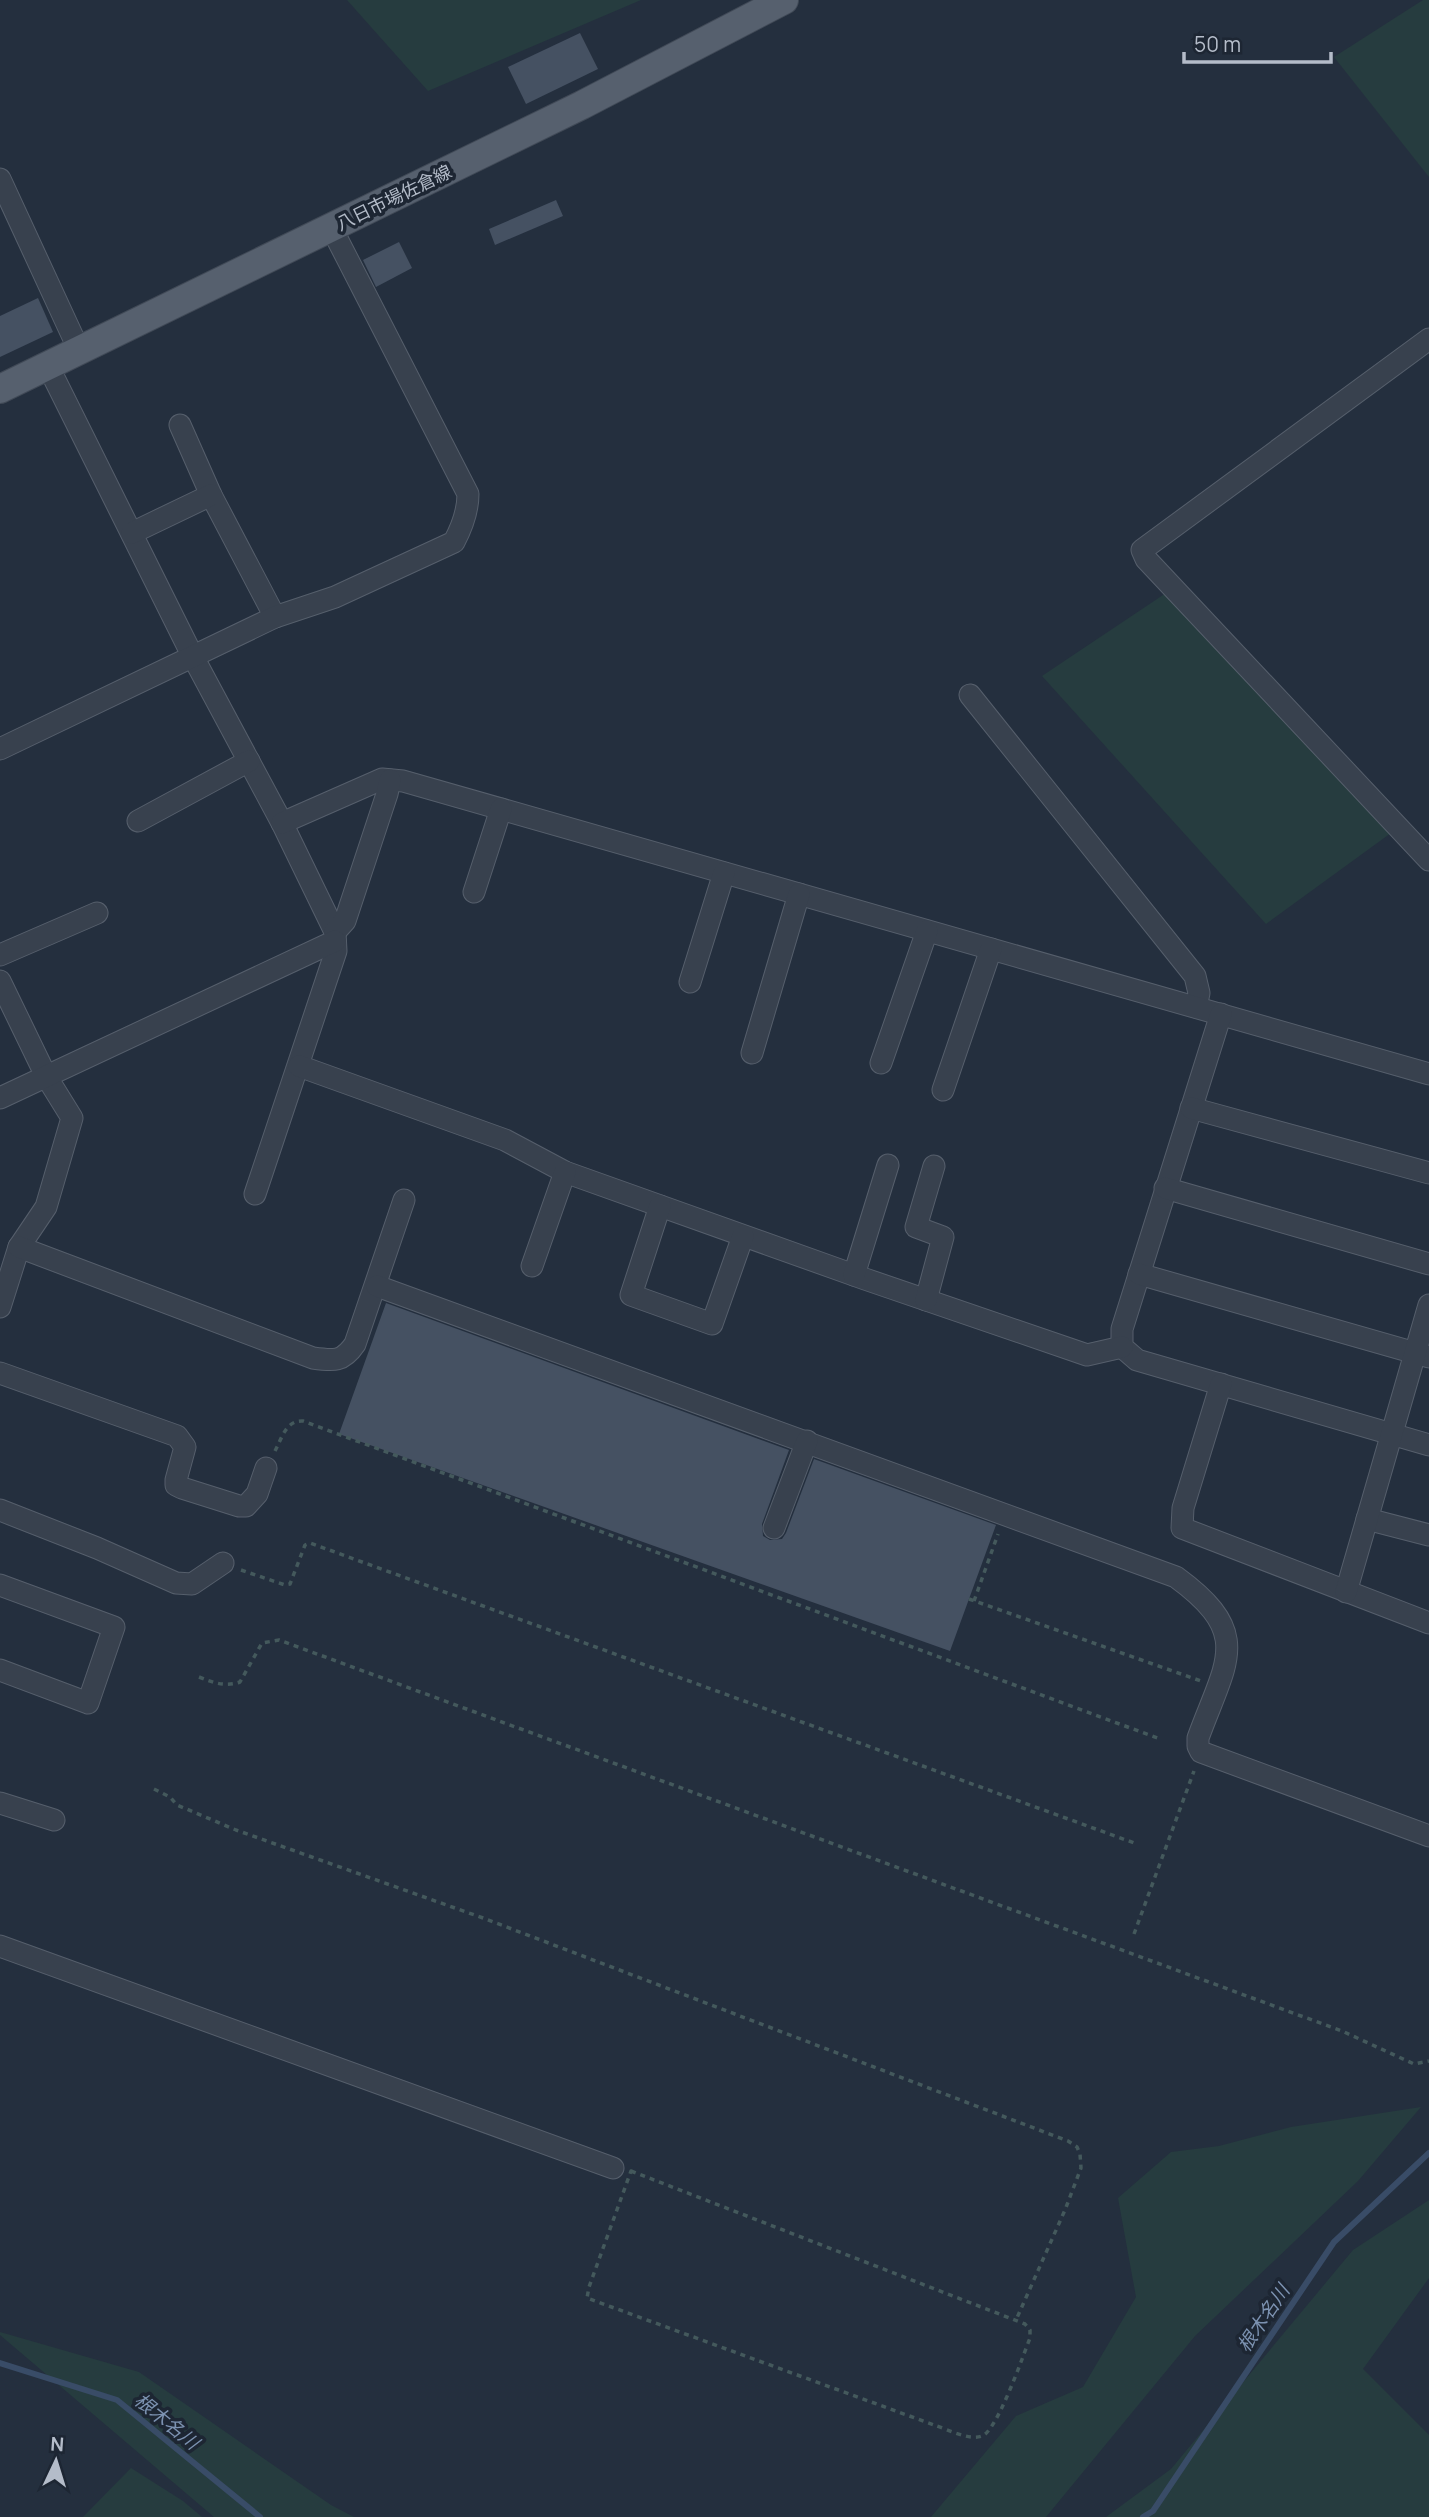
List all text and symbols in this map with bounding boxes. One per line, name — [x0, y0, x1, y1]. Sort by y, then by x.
scale bar — [1184, 21, 1331, 65]
text: 50 m — [1194, 30, 1241, 58]
street label: 八日市場佐倉線 — [332, 159, 455, 236]
water label: 根木名川 — [1231, 2278, 1296, 2357]
water label: 根木名川 — [129, 2387, 206, 2456]
north arrow — [21, 2426, 91, 2496]
text: N — [49, 2431, 65, 2457]

